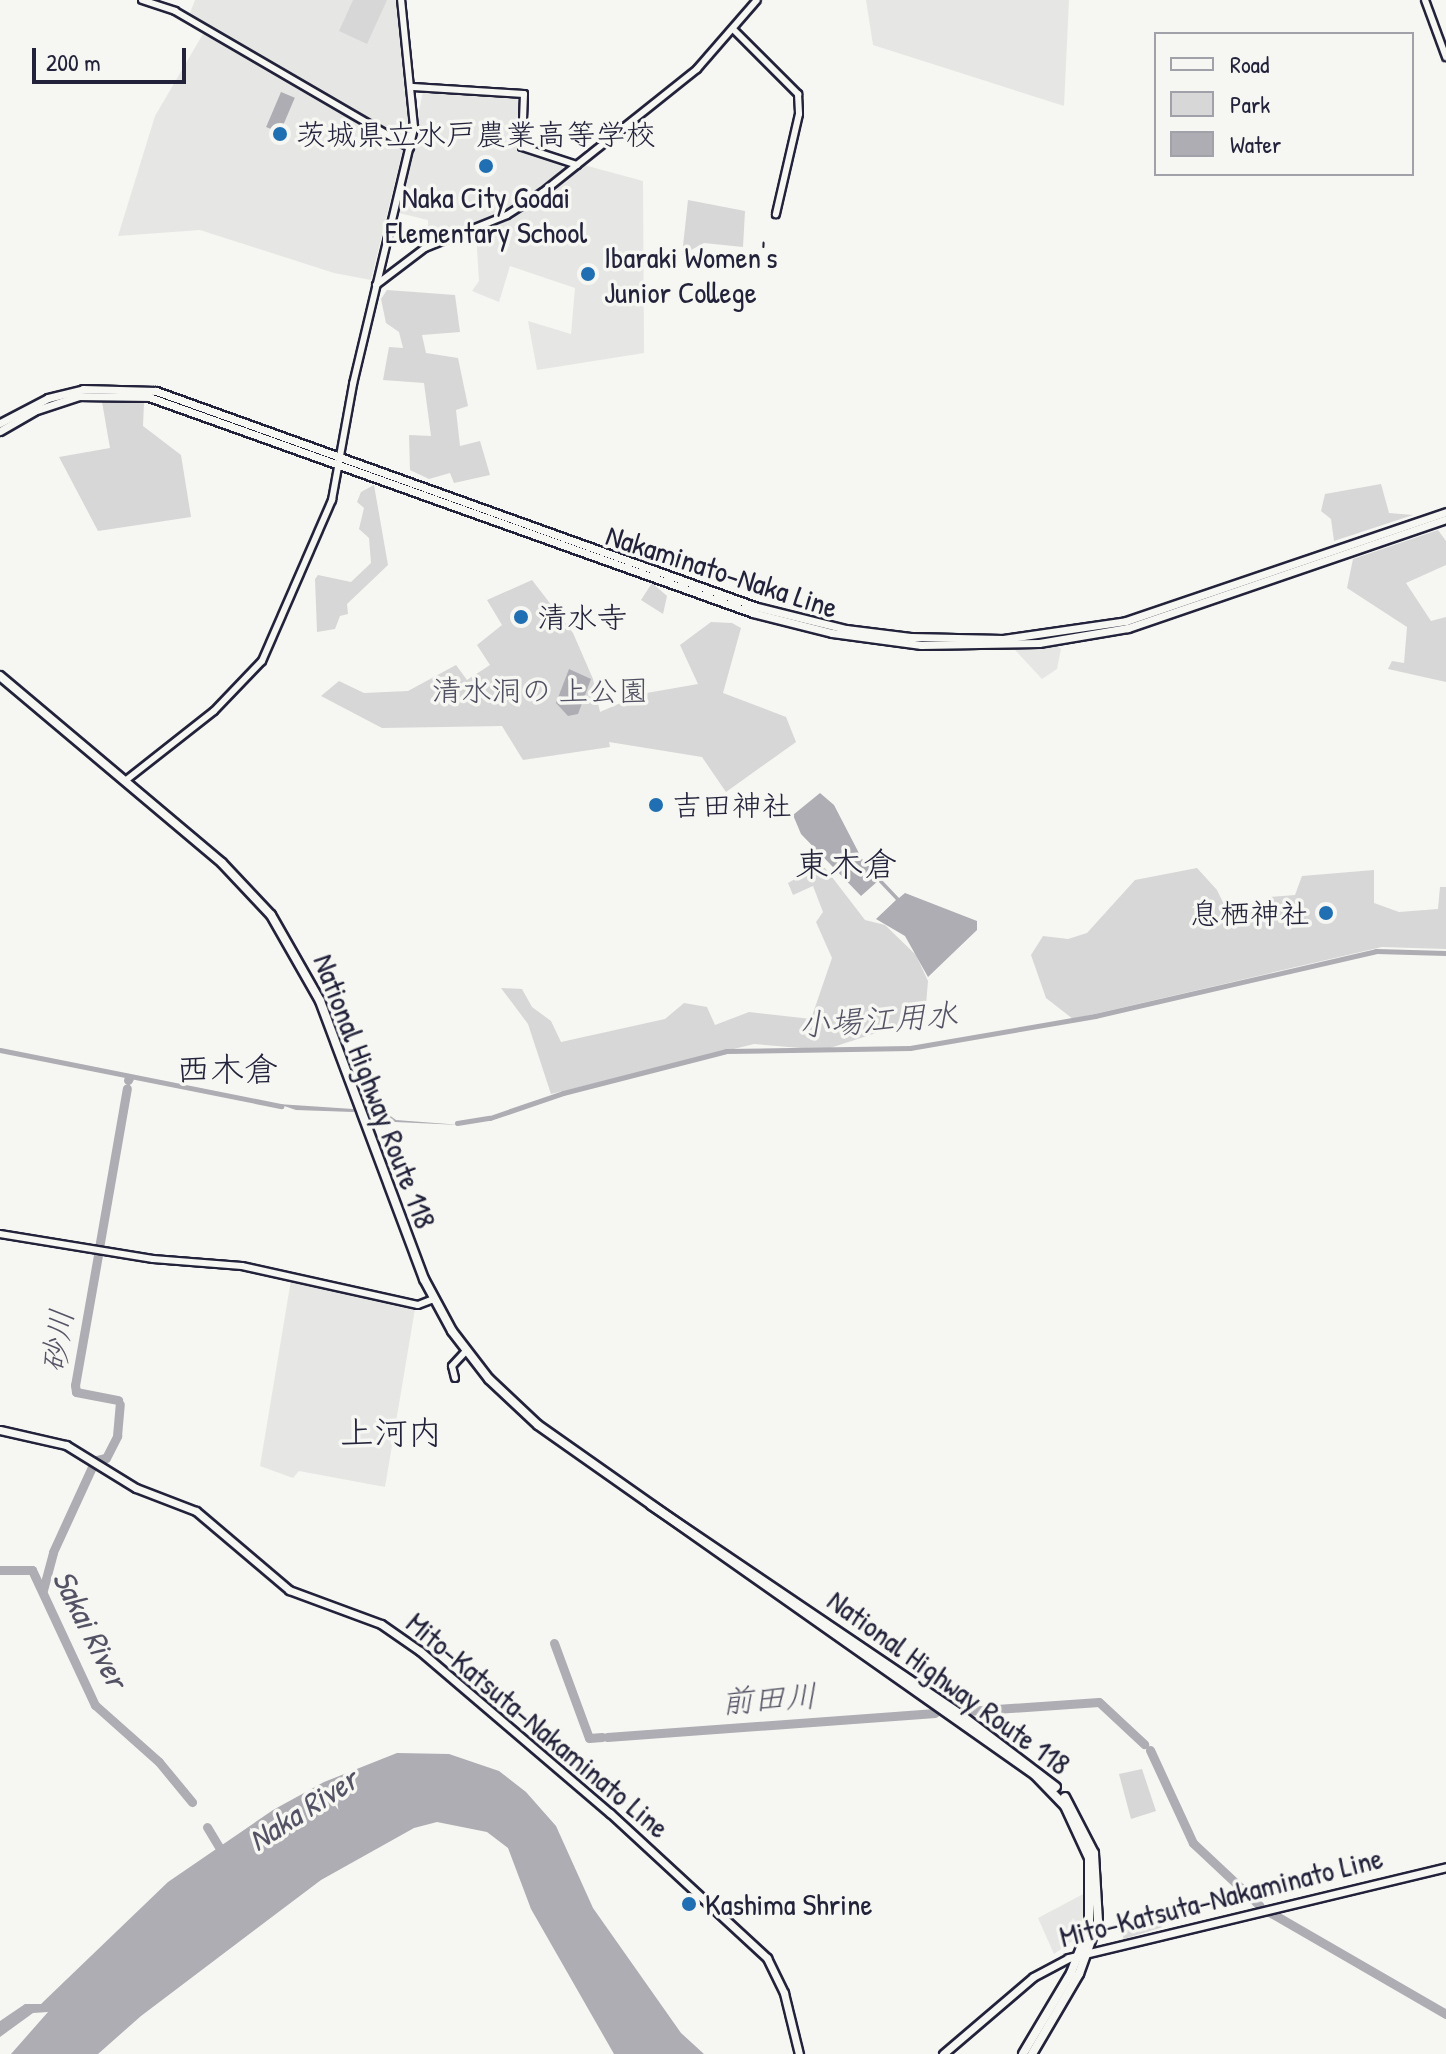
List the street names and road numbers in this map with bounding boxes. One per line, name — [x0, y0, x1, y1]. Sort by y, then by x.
street label: Nakaminato-Naka Line — [602, 517, 842, 625]
street label: National Highway Route 118 — [306, 949, 444, 1233]
street label: National Highway Route 118 — [821, 1582, 1077, 1782]
street label: Mito-Katsuta-Nakaminato Line — [399, 1605, 677, 1845]
street label: Mito-Katsuta-Nakaminato Line — [1056, 1839, 1386, 1955]

